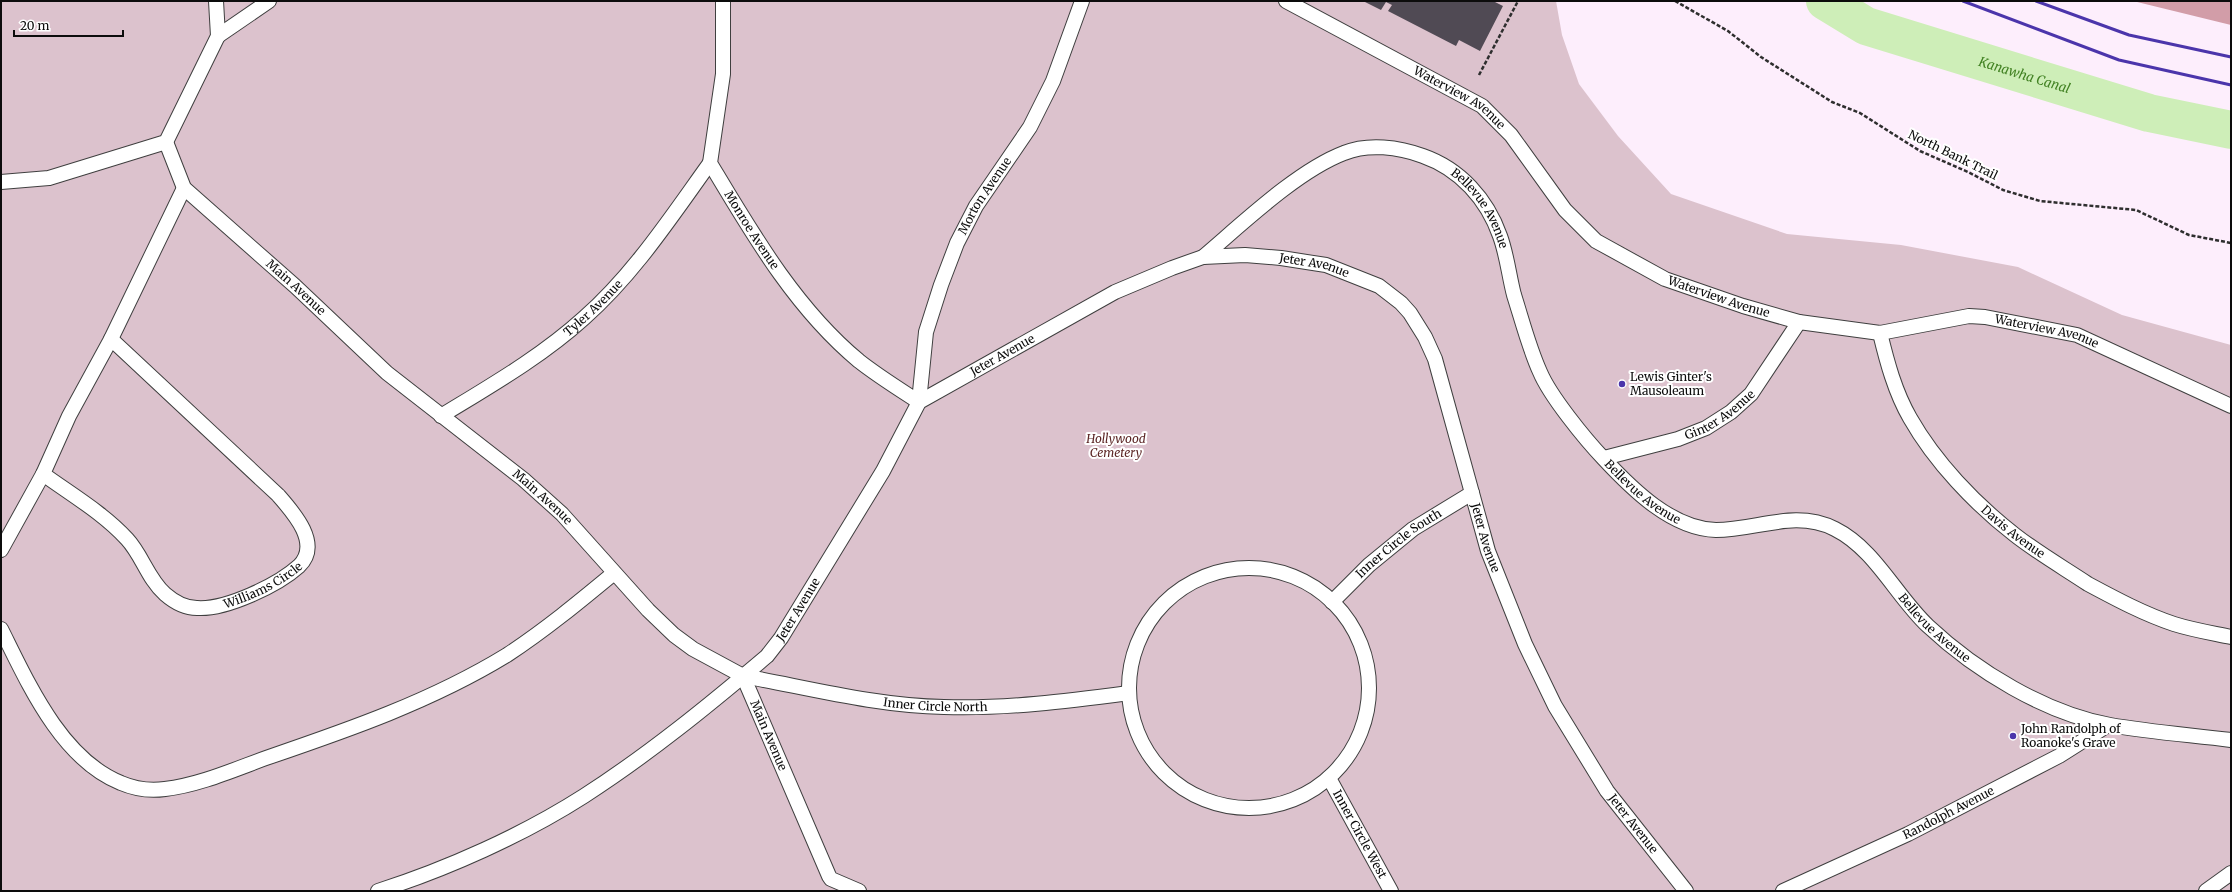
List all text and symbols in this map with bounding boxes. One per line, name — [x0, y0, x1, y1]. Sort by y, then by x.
scale bar — [14, 12, 123, 38]
text: 20 m — [20, 18, 49, 33]
water label: Kanawha Canal — [1976, 53, 2072, 97]
street label: Waterview Avenue — [1410, 62, 1509, 132]
street label: North Bank Trail — [1906, 126, 2001, 183]
street label: Morton Avenue — [955, 154, 1014, 237]
street label: Bellevue Avenue — [1448, 165, 1511, 250]
street label: Monroe Avenue — [721, 188, 783, 272]
street label: Jeter Avenue — [1277, 250, 1351, 280]
street label: Main Avenue — [263, 256, 329, 318]
street label: Waterview Avenue — [1665, 272, 1771, 320]
street label: Tyler Avenue — [560, 276, 625, 339]
street label: Waterview Avenue — [1993, 311, 2101, 351]
street label: Jeter Avenue — [966, 331, 1037, 379]
place label: Lewis Ginter's Mausoleaum — [1630, 369, 1712, 398]
marker: Lewis Ginter's Mausoleaum — [1617, 379, 1627, 389]
street label: Ginter Avenue — [1682, 386, 1758, 443]
park label: Hollywood Cemetery — [1085, 431, 1146, 460]
street label: Bellevue Avenue — [1602, 456, 1683, 527]
street label: Main Avenue — [510, 466, 576, 527]
street label: Jeter Avenue — [1468, 500, 1504, 574]
street label: Davis Avenue — [1978, 502, 2048, 561]
street label: Inner Circle South — [1352, 505, 1444, 581]
street label: Williams Circle — [221, 559, 305, 612]
street label: Jeter Avenue — [772, 575, 823, 645]
street label: Bellevue Avenue — [1895, 590, 1974, 665]
street label: Inner Circle North — [882, 694, 988, 714]
street label: Main Avenue — [747, 698, 791, 773]
place label: John Randolph of Roanoke's Grave — [2020, 721, 2121, 750]
marker: John Randolph of Roanoke's Grave — [2008, 731, 2018, 741]
street label: Randolph Avenue — [1900, 783, 1997, 842]
street label: Inner Circle West — [1330, 787, 1391, 881]
street label: Jeter Avenue — [1605, 790, 1661, 856]

